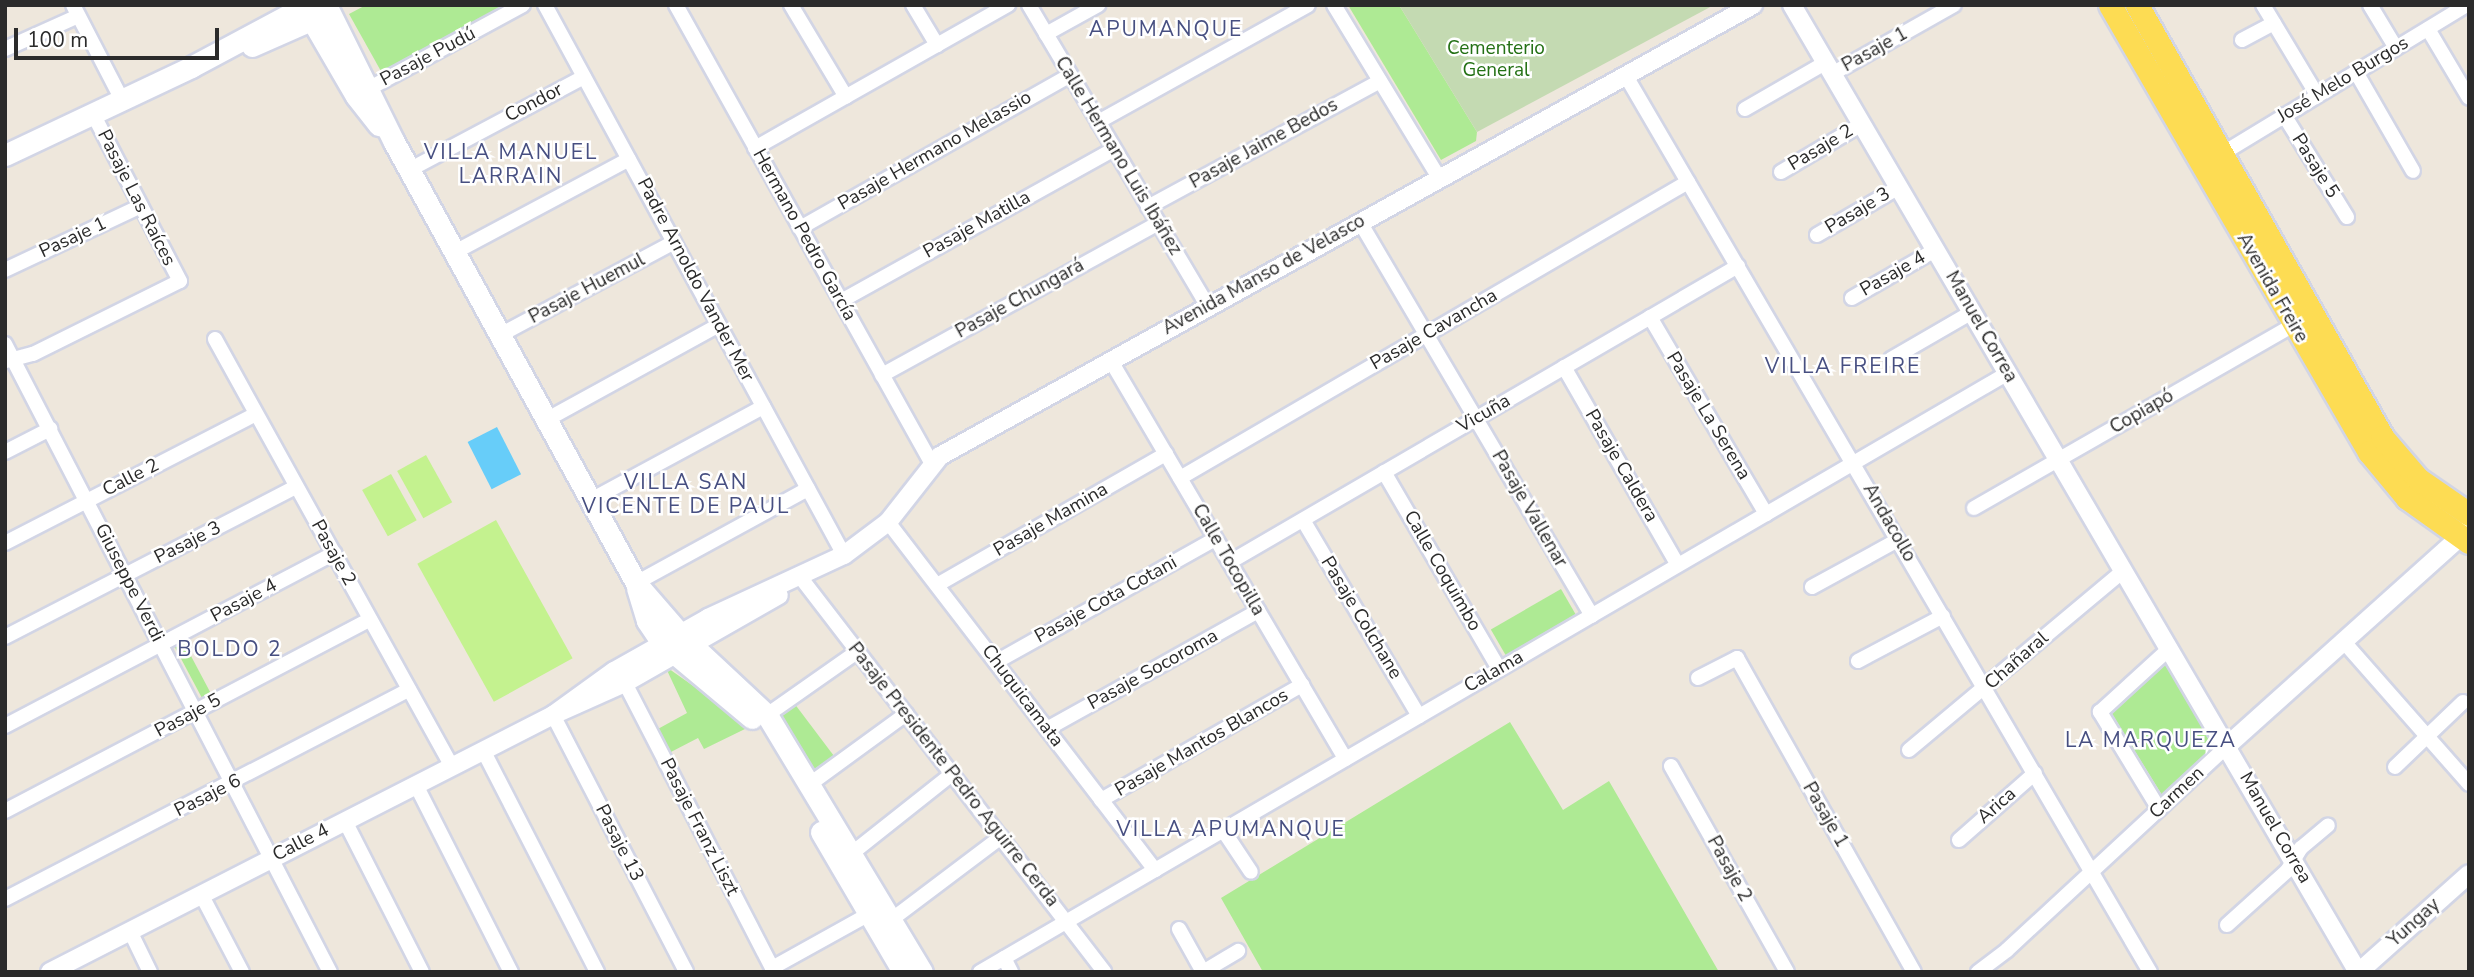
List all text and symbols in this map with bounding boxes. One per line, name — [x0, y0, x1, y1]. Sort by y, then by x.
scale bar — [18, 14, 222, 58]
district label: APUMANQUE — [1090, 16, 1242, 42]
street label: Pasaje Pudú — [376, 22, 480, 92]
street label: Pasaje 1 — [1838, 23, 1912, 77]
text: 100 m — [27, 26, 88, 54]
street label: José Melo Burgos — [2273, 32, 2413, 128]
park label: Cementerio General — [1447, 38, 1545, 82]
street label: Calle Hermano Luis Ibáñez — [1050, 53, 1186, 259]
street label: Condor — [501, 78, 567, 128]
street label: Pasaje Hermano Melassio — [834, 86, 1036, 216]
street label: Pasaje Jaime Bedos — [1186, 94, 1342, 194]
street label: Pasaje 2 — [1784, 120, 1858, 176]
street label: Pasaje Las Raíces — [92, 126, 180, 270]
street label: Pasaje 5 — [2286, 130, 2344, 202]
district label: VILLA MANUEL LARRAIN — [425, 139, 597, 189]
street label: Hermano Pedro García — [747, 145, 861, 325]
street label: Padre Arnoldo Vander Mer — [632, 174, 758, 386]
street label: Pasaje 3 — [1821, 183, 1895, 239]
street label: Pasaje Matilla — [919, 186, 1035, 264]
street label: Avenida Manso de Velasco — [1159, 210, 1369, 340]
street label: Pasaje 1 — [36, 213, 110, 263]
street label: Avenida Freire — [2231, 229, 2313, 347]
street label: Pasaje 4 — [1856, 246, 1930, 302]
street label: Pasaje Huemul — [525, 249, 649, 329]
street label: Pasaje Chungará — [952, 254, 1088, 344]
street label: Manuel Correa — [1940, 267, 2022, 387]
street label: Pasaje Cavancha — [1366, 284, 1502, 376]
street label: Pasaje La Serena — [1661, 348, 1755, 484]
district label: VILLA FREIRE — [1766, 353, 1920, 379]
street label: Copiapó — [2106, 385, 2178, 439]
street label: Vicuña — [1453, 390, 1515, 438]
street label: Pasaje Caldera — [1580, 406, 1662, 526]
street label: Pasaje Vallenar — [1486, 446, 1572, 572]
street label: Calle 2 — [99, 454, 163, 502]
district label: VILLA SAN VICENTE DE PAUL — [583, 469, 789, 519]
street label: Pasaje Mamina — [990, 478, 1112, 562]
street label: Andacollo — [1857, 480, 1921, 566]
street label: Calle Tocopilla — [1187, 500, 1269, 620]
street label: Calle Coquimbo — [1398, 507, 1486, 635]
street label: Pasaje 2 — [306, 516, 360, 590]
street label: Pasaje 3 — [151, 517, 225, 569]
street label: Giuseppe Verdi — [89, 520, 169, 646]
street label: Pasaje Cota Cotani — [1031, 551, 1181, 649]
street label: Pasaje Colchane — [1315, 553, 1407, 683]
street label: Pasaje 4 — [207, 574, 281, 628]
street label: Pasaje Socoroma — [1084, 625, 1222, 715]
street label: Chañaral — [1980, 627, 2054, 695]
district label: BOLDO 2 — [178, 636, 282, 662]
street label: Pasaje Presidente Pedro Aguirre Cerda — [843, 638, 1063, 912]
street label: Chuquicamata — [976, 640, 1068, 752]
street label: Calama — [1460, 646, 1528, 698]
street label: Pasaje Mantos Blancos — [1111, 684, 1293, 802]
street label: Pasaje 5 — [151, 689, 225, 743]
district label: LA MARQUEZA — [2066, 727, 2236, 753]
street label: Pasaje Franz Liszt — [655, 755, 743, 899]
street label: Carmen — [2145, 762, 2209, 824]
street label: Manuel Correa — [2234, 768, 2316, 888]
street label: Pasaje 6 — [171, 770, 245, 822]
street label: Pasaje 1 — [1797, 778, 1853, 852]
street label: Arica — [1973, 783, 2021, 829]
street label: Pasaje 13 — [590, 801, 648, 885]
district label: VILLA APUMANQUE — [1118, 816, 1344, 842]
street label: Calle 4 — [269, 819, 333, 867]
street label: Pasaje 2 — [1702, 832, 1756, 906]
street label: Yungay — [2383, 894, 2445, 952]

